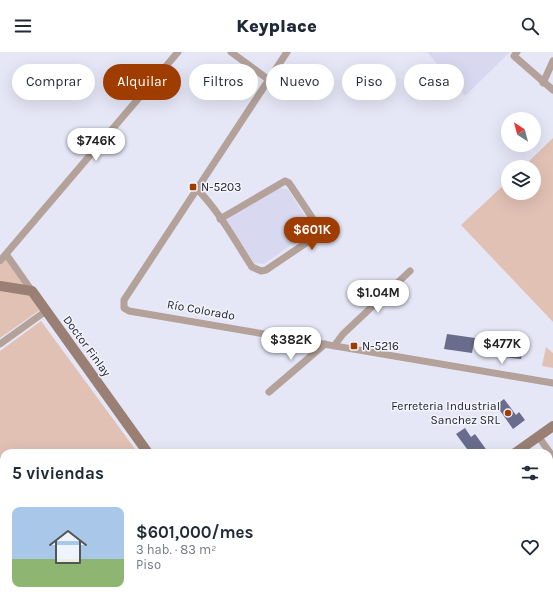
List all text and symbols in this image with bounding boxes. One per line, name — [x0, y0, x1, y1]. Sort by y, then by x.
icon: menu — [12, 15, 34, 37]
text: Keyplace — [236, 15, 317, 37]
icon: search — [519, 15, 541, 37]
chip: Comprar — [12, 64, 95, 100]
chip: Alquilar — [103, 64, 181, 100]
chip: Filtros — [189, 64, 258, 100]
chip: Nuevo — [266, 64, 334, 100]
chip: Piso — [342, 64, 396, 100]
chip: Casa — [404, 64, 464, 100]
north arrow — [501, 112, 541, 152]
map controls — [501, 112, 541, 200]
pin: $746K — [68, 128, 124, 162]
text: $746K — [76, 133, 116, 148]
button: layers — [501, 160, 541, 200]
place label: N-5203 — [201, 180, 241, 194]
marker: N-5203 — [188, 182, 198, 192]
pin: $601K — [284, 217, 340, 251]
text: $601K — [293, 222, 331, 237]
pin: $1.04M — [345, 280, 411, 314]
text: $1.04M — [356, 285, 400, 300]
street label: Río Colorado — [166, 297, 236, 323]
street label: Doctor Finlay — [60, 313, 114, 379]
pin: $382K — [263, 327, 319, 361]
pin: $477K — [474, 331, 530, 365]
text: $382K — [270, 332, 312, 347]
text: $477K — [483, 336, 521, 351]
place label: N-5216 — [362, 339, 399, 353]
marker: N-5216 — [349, 341, 359, 351]
place label: Ferreteria Industrial Sanchez SRL — [391, 399, 500, 427]
marker: Ferreteria Industrial Sanchez SRL — [503, 408, 513, 418]
icon: filters — [519, 462, 541, 484]
text: 5 viviendas — [12, 463, 104, 483]
text: $601,000/mes — [136, 522, 254, 542]
icon: home — [44, 523, 92, 571]
icon: heart — [519, 536, 541, 558]
text: 3 hab. · 83 m² — [136, 542, 216, 557]
text: Piso — [136, 557, 161, 572]

